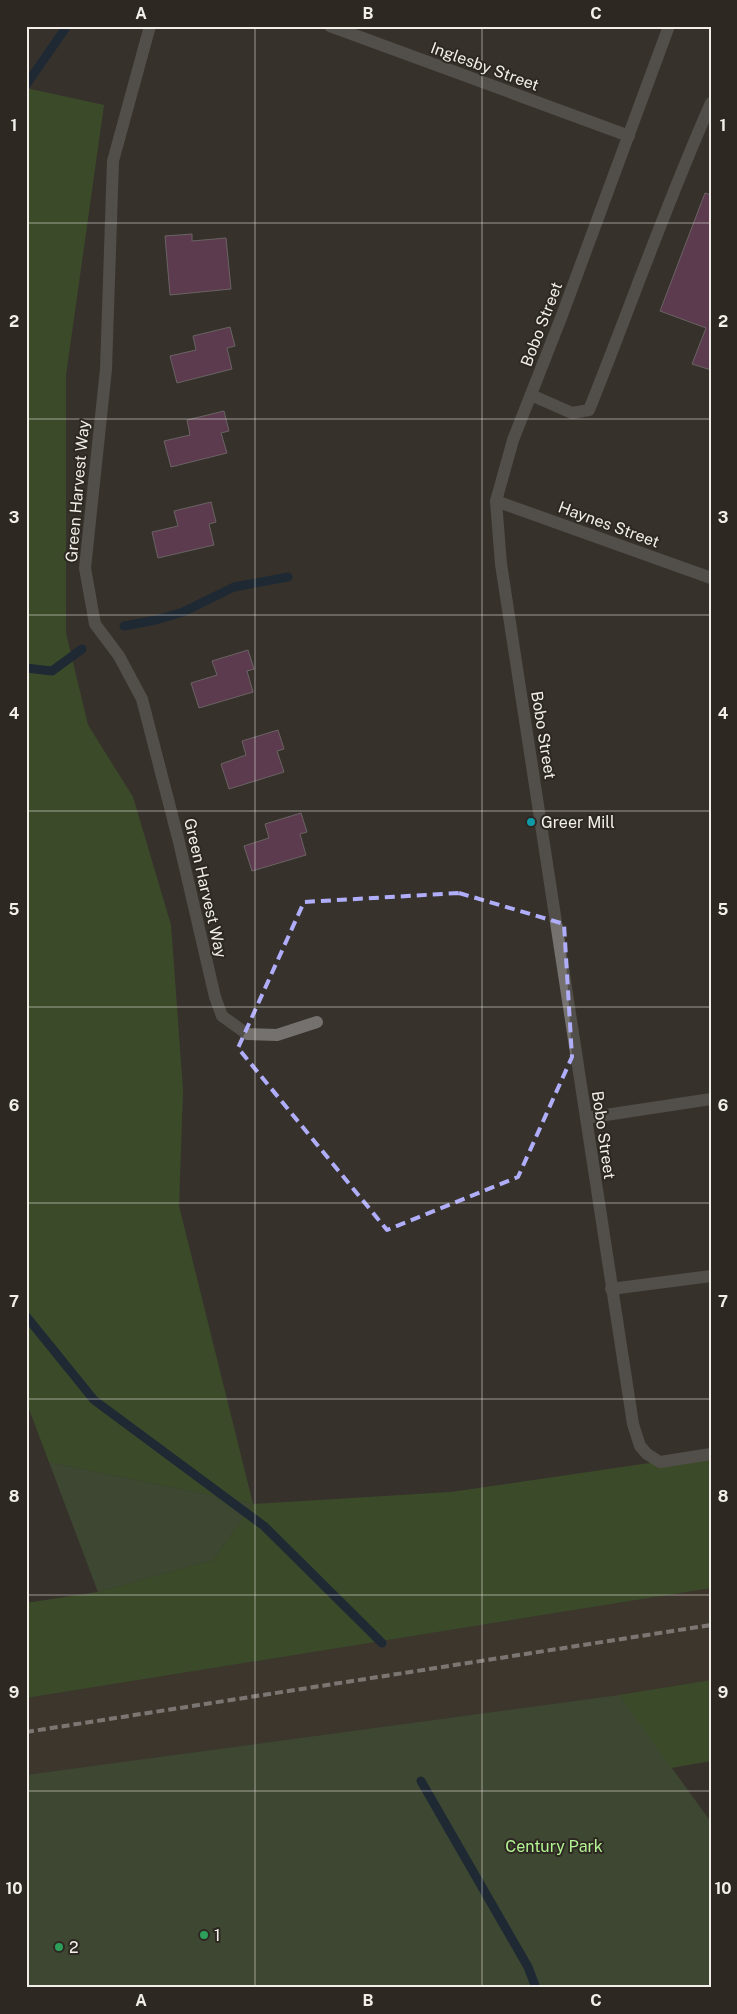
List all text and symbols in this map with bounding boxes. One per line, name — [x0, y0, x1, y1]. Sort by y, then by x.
text: A — [135, 4, 147, 23]
text: B — [363, 4, 374, 23]
text: C — [590, 4, 602, 23]
street label: Inglesby Street — [428, 38, 542, 95]
text: 1 — [11, 116, 17, 135]
text: 1 — [720, 116, 726, 135]
street label: Bobo Street — [517, 279, 566, 369]
text: 2 — [9, 312, 19, 331]
text: 2 — [718, 312, 728, 331]
street label: Green Harvest Way — [62, 419, 93, 563]
street label: Haynes Street — [556, 497, 662, 552]
text: 3 — [9, 508, 19, 527]
text: 3 — [718, 508, 728, 527]
street label: Bobo Street — [527, 690, 560, 780]
text: 4 — [9, 704, 20, 723]
text: 4 — [718, 704, 729, 723]
place label: Greer Mill — [541, 813, 615, 832]
street label: Green Harvest Way — [180, 816, 231, 960]
marker: Greer Mill — [525, 816, 537, 828]
text: 5 — [9, 900, 20, 919]
text: 5 — [718, 900, 729, 919]
street label: Bobo Street — [588, 1090, 619, 1180]
text: 6 — [9, 1096, 19, 1115]
text: 6 — [718, 1096, 728, 1115]
text: 7 — [9, 1292, 19, 1311]
text: 7 — [718, 1292, 728, 1311]
text: 8 — [9, 1487, 20, 1506]
text: 8 — [718, 1487, 729, 1506]
text: 9 — [9, 1683, 19, 1702]
text: 9 — [718, 1683, 728, 1702]
park label: Century Park — [505, 1837, 603, 1856]
text: 10 — [5, 1879, 23, 1898]
text: 10 — [714, 1879, 732, 1898]
place label: 1 — [214, 1926, 221, 1945]
marker: 1 — [198, 1929, 210, 1941]
place label: 2 — [69, 1938, 79, 1957]
marker: 2 — [53, 1941, 65, 1953]
text: A — [135, 1991, 147, 2010]
text: B — [363, 1991, 374, 2010]
text: C — [590, 1991, 602, 2010]

